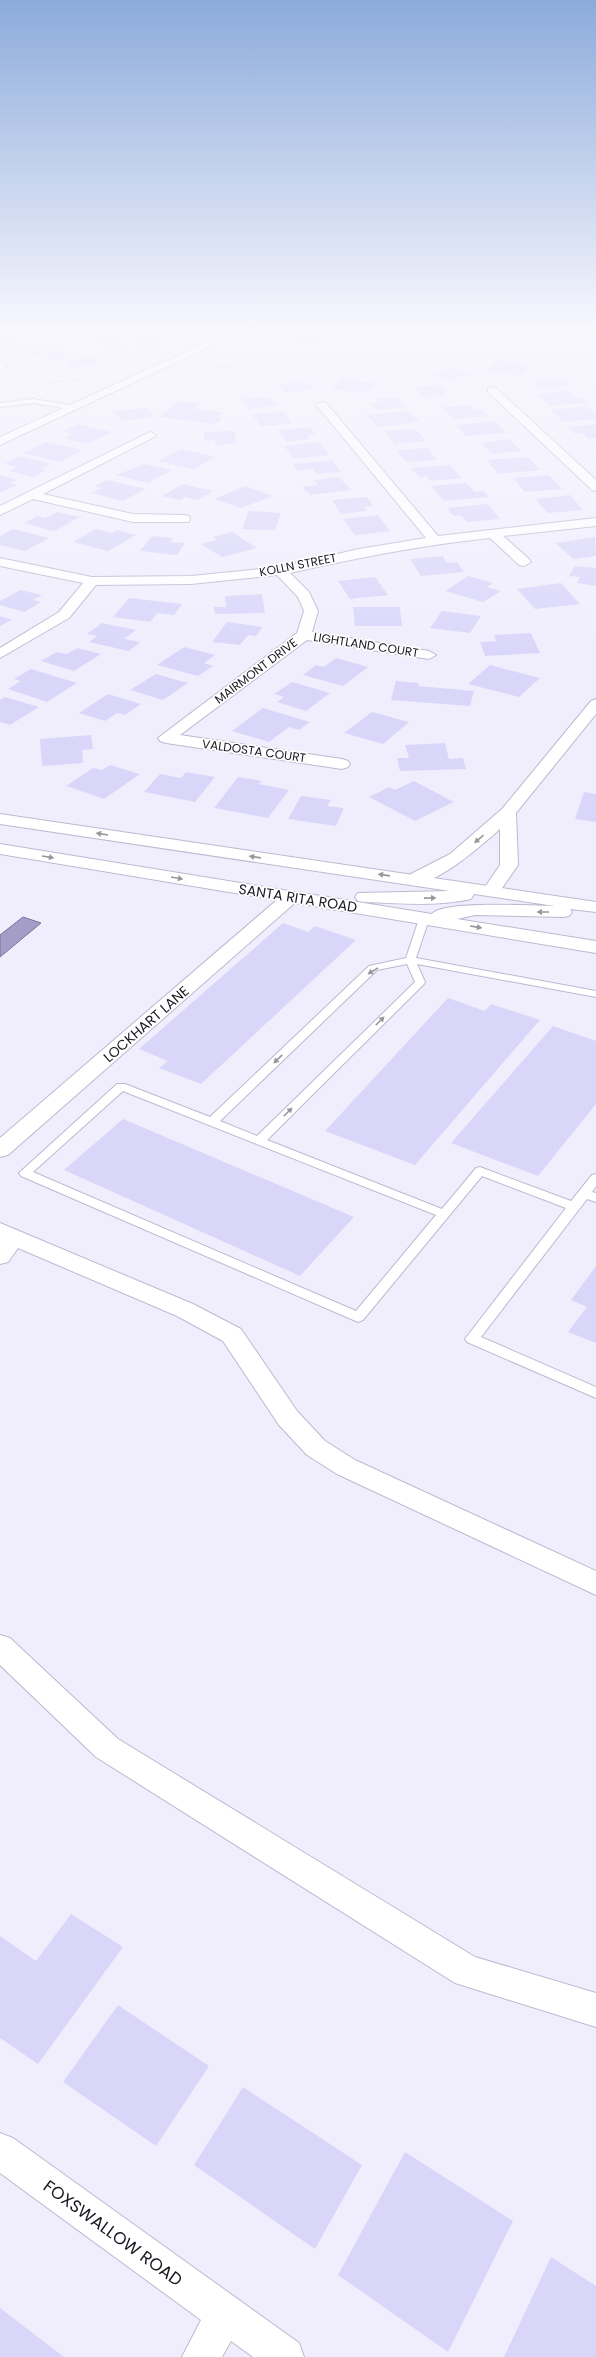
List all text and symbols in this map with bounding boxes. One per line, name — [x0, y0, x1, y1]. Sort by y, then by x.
street label: KOLLN STREET — [258, 549, 338, 580]
street label: LIGHTLAND COURT — [312, 628, 420, 661]
street label: MAIRMONT DRIVE — [211, 634, 301, 707]
street label: VALDOSTA COURT — [201, 735, 308, 766]
one-way arrow — [96, 831, 108, 837]
one-way arrow — [473, 834, 484, 843]
one-way arrow — [42, 854, 54, 860]
one-way arrow — [249, 854, 261, 860]
one-way arrow — [378, 872, 390, 878]
one-way arrow — [170, 875, 183, 881]
street label: SANTA RITA ROAD — [237, 879, 359, 917]
one-way arrow — [424, 895, 437, 901]
one-way arrow — [536, 909, 549, 915]
one-way arrow — [470, 924, 483, 930]
one-way arrow — [367, 967, 379, 974]
street label: LOCKHART LANE — [99, 981, 193, 1067]
one-way arrow — [375, 1016, 385, 1026]
one-way arrow — [273, 1054, 283, 1064]
one-way arrow — [283, 1107, 293, 1117]
street label: FOXSWALLOW ROAD — [38, 2174, 188, 2292]

